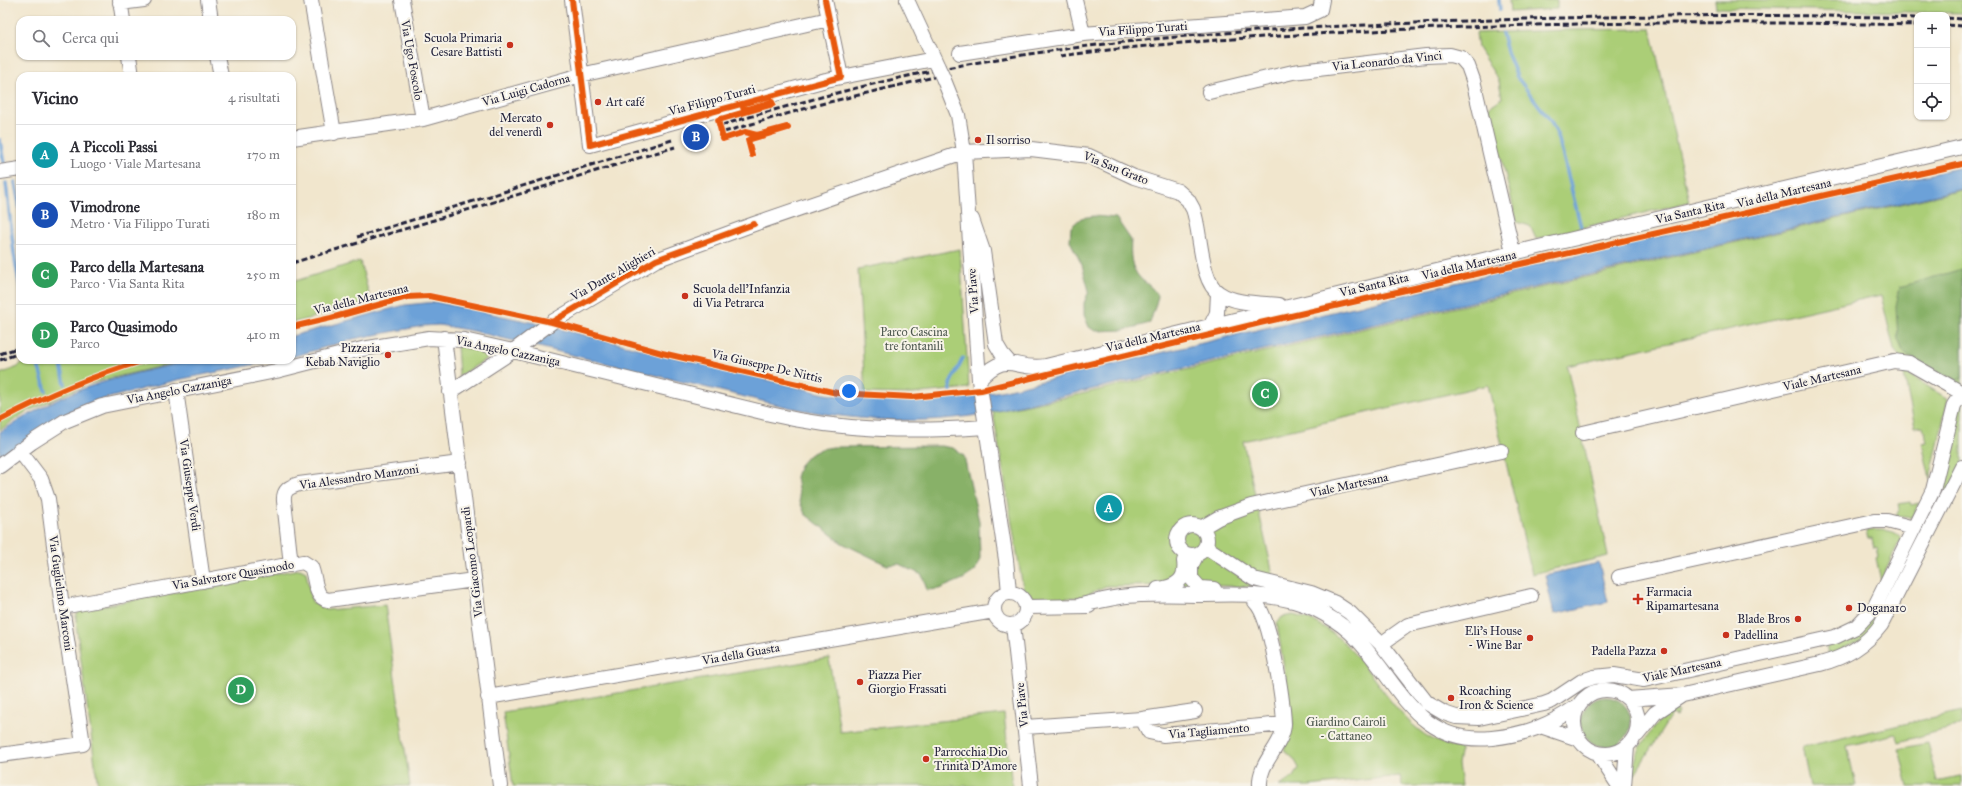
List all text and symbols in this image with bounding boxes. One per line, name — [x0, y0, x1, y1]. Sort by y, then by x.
map controls — [1914, 12, 1950, 120]
button: + — [1914, 12, 1950, 48]
search box — [16, 16, 296, 60]
street label: Via Ugo Foscolo — [397, 18, 426, 101]
street label: Via Filippo Turati — [1097, 19, 1189, 39]
icon: search — [30, 27, 52, 49]
text: Cerca qui — [62, 29, 119, 47]
place label: Scuola Primaria Cesare Battisti — [424, 31, 503, 59]
marker: Scuola Primaria Cesare Battisti — [505, 40, 515, 50]
street label: Via Leonardo da Vinci — [1330, 48, 1443, 74]
button: − — [1914, 48, 1950, 84]
street label: Via Luigi Cadorna — [479, 71, 573, 110]
street label: Via Filippo Turati — [666, 82, 758, 119]
button: locate — [1914, 84, 1950, 120]
text: Vicino — [32, 88, 78, 109]
text: 4 risultati — [228, 90, 280, 106]
place label: Art café — [605, 95, 644, 109]
marker: Art café — [593, 97, 603, 107]
place label: Mercato del venerdì — [489, 111, 543, 139]
marker: Mercato del venerdì — [545, 120, 555, 130]
pin: B — [683, 122, 709, 152]
place label: Il sorriso — [986, 133, 1030, 147]
marker: Il sorriso — [973, 135, 983, 145]
text: A Piccoli Passi — [70, 138, 157, 156]
text: A — [41, 147, 49, 163]
text: 170 m — [247, 147, 280, 163]
street label: Via San Grato — [1080, 148, 1151, 187]
text: Luogo · Viale Martesana — [70, 156, 201, 172]
street label: Via della Martesana — [1734, 175, 1834, 211]
street label: Via Santa Rita — [1653, 197, 1727, 227]
text: Vimodrone — [70, 198, 140, 216]
text: B — [41, 207, 49, 223]
text: 180 m — [247, 207, 280, 223]
text: Metro · Via Filippo Turati — [70, 216, 210, 232]
street label: Via Dante Alighieri — [567, 244, 659, 305]
street label: Via della Martesana — [1419, 247, 1519, 283]
text: Parco della Martesana — [70, 258, 204, 276]
text: C — [41, 267, 49, 283]
text: 250 m — [246, 267, 280, 283]
street label: Via Piave — [964, 268, 982, 315]
street label: Via Santa Rita — [1337, 270, 1411, 300]
text: Parco · Via Santa Rita — [70, 276, 185, 292]
street label: Via della Martesana — [311, 280, 410, 318]
place label: Scuola dell'Infanzia di Via Petrarca — [693, 282, 791, 310]
marker: Scuola dell'Infanzia di Via Petrarca — [680, 291, 690, 301]
text: Parco Quasimodo — [70, 318, 177, 336]
street label: Via della Martesana — [1103, 319, 1203, 355]
park label: Parco Cascina tre fontanili — [880, 325, 949, 353]
text: D — [40, 327, 50, 343]
text: 410 m — [246, 327, 280, 343]
street label: Via Angelo Cazzaniga — [453, 333, 562, 370]
text: Parco — [70, 336, 100, 352]
place label: Pizzeria Kebab Naviglio — [305, 341, 381, 370]
street label: Via Giuseppe De Nittis — [709, 346, 824, 386]
marker: Pizzeria Kebab Naviglio — [383, 350, 393, 360]
street label: Viale Martesana — [1781, 362, 1863, 394]
street label: Via Angelo Cazzaniga — [125, 373, 234, 408]
pin: C — [1252, 379, 1278, 409]
your location — [839, 381, 859, 401]
street label: Via Giuseppe Verdi — [176, 437, 203, 533]
street label: Via Alessandro Manzoni — [297, 462, 420, 492]
street label: Viale Martesana — [1308, 470, 1390, 500]
pin: A — [1096, 493, 1122, 523]
street label: Via Giacomo Leopardi — [458, 505, 486, 619]
street label: Via Guglielmo Marconi — [45, 533, 76, 652]
street label: Via Salvatore Quasimodo — [170, 557, 295, 593]
place label: Farmacia Ripamartesana — [1646, 585, 1720, 613]
marker: Farmacia Ripamartesana — [1633, 594, 1643, 604]
place label: Dogana10 — [1857, 601, 1907, 616]
marker: Dogana10 — [1844, 603, 1854, 613]
place label: Blade Bros — [1737, 612, 1790, 626]
marker: Blade Bros — [1793, 614, 1803, 624]
place label: Eli's House - Wine Bar — [1465, 624, 1522, 652]
place label: Padellina — [1734, 628, 1779, 642]
marker: Padellina — [1721, 630, 1731, 640]
marker: Eli's House - Wine Bar — [1525, 633, 1535, 643]
street label: Via della Guasta — [700, 640, 782, 668]
place label: Padella Pazza — [1591, 644, 1657, 658]
marker: Padella Pazza — [1659, 646, 1669, 656]
street label: Viale Martesana — [1641, 655, 1723, 685]
place label: Piazza Pier Giorgio Frassati — [868, 668, 947, 697]
pin: D — [228, 675, 254, 705]
marker: Piazza Pier Giorgio Frassati — [855, 677, 865, 687]
street label: Via Piave — [1013, 682, 1031, 729]
place label: Rcoaching Iron & Science — [1459, 684, 1533, 712]
marker: Rcoaching Iron & Science — [1446, 693, 1456, 703]
park label: Giardino Cairoli - Cattaneo — [1306, 715, 1387, 743]
street label: Via Tagliamento — [1167, 720, 1250, 743]
place label: Parrocchia Dio Trinità D'Amore — [934, 745, 1017, 773]
marker: Parrocchia Dio Trinità D'Amore — [921, 754, 931, 764]

